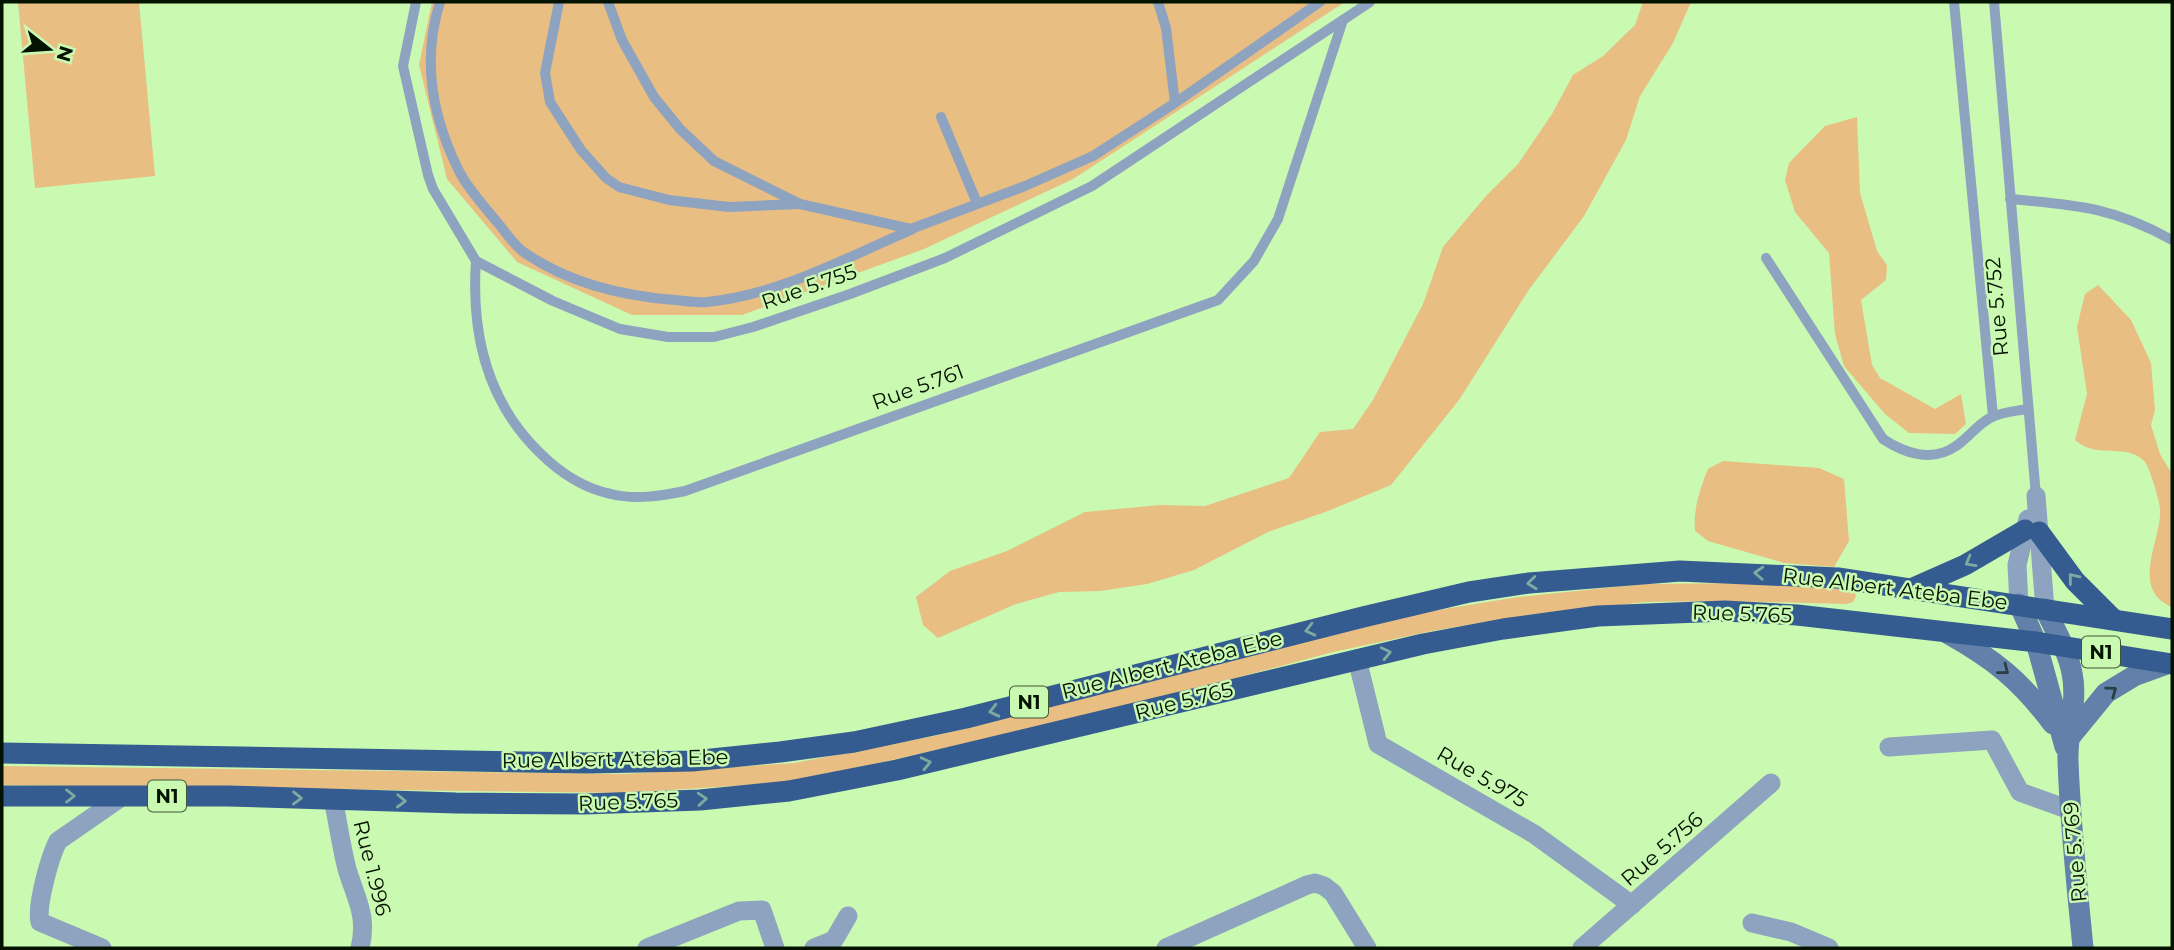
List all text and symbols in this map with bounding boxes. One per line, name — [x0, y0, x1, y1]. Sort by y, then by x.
north arrow — [14, 14, 84, 84]
text: N — [52, 43, 78, 65]
street label: Rue 5.752 — [1980, 256, 2013, 358]
street label: Rue 5.755 — [758, 259, 860, 314]
street label: Rue 5.761 — [868, 358, 967, 415]
one-way arrow — [1965, 554, 1978, 567]
street label: Rue Albert Ateba Ebe — [1781, 562, 2009, 615]
one-way arrow — [1753, 566, 1764, 581]
one-way arrow — [2069, 573, 2082, 585]
one-way arrow — [1526, 575, 1537, 590]
street label: Rue 5.765 — [1692, 599, 1793, 628]
one-way arrow — [1304, 622, 1316, 636]
street label: Rue Albert Ateba Ebe — [1059, 625, 1285, 704]
road number: N1 — [2082, 636, 2120, 667]
one-way arrow — [1380, 646, 1392, 661]
one-way arrow — [1997, 661, 2009, 674]
street label: Rue 5.765 — [1132, 676, 1236, 725]
road number: N1 — [1010, 687, 1048, 718]
one-way arrow — [2104, 687, 2116, 700]
one-way arrow — [989, 703, 1001, 717]
street label: Rue 5.975 — [1433, 741, 1532, 813]
street label: Rue Albert Ateba Ebe — [501, 744, 729, 773]
one-way arrow — [920, 757, 932, 771]
road number: N1 — [148, 780, 186, 811]
street label: Rue 5.765 — [577, 787, 679, 816]
one-way arrow — [65, 788, 76, 804]
one-way arrow — [293, 790, 303, 806]
one-way arrow — [697, 792, 708, 807]
one-way arrow — [396, 794, 407, 809]
street label: Rue 5.769 — [2058, 801, 2091, 903]
street label: Rue 5.756 — [1616, 806, 1708, 891]
street label: Rue 1.996 — [349, 817, 397, 919]

